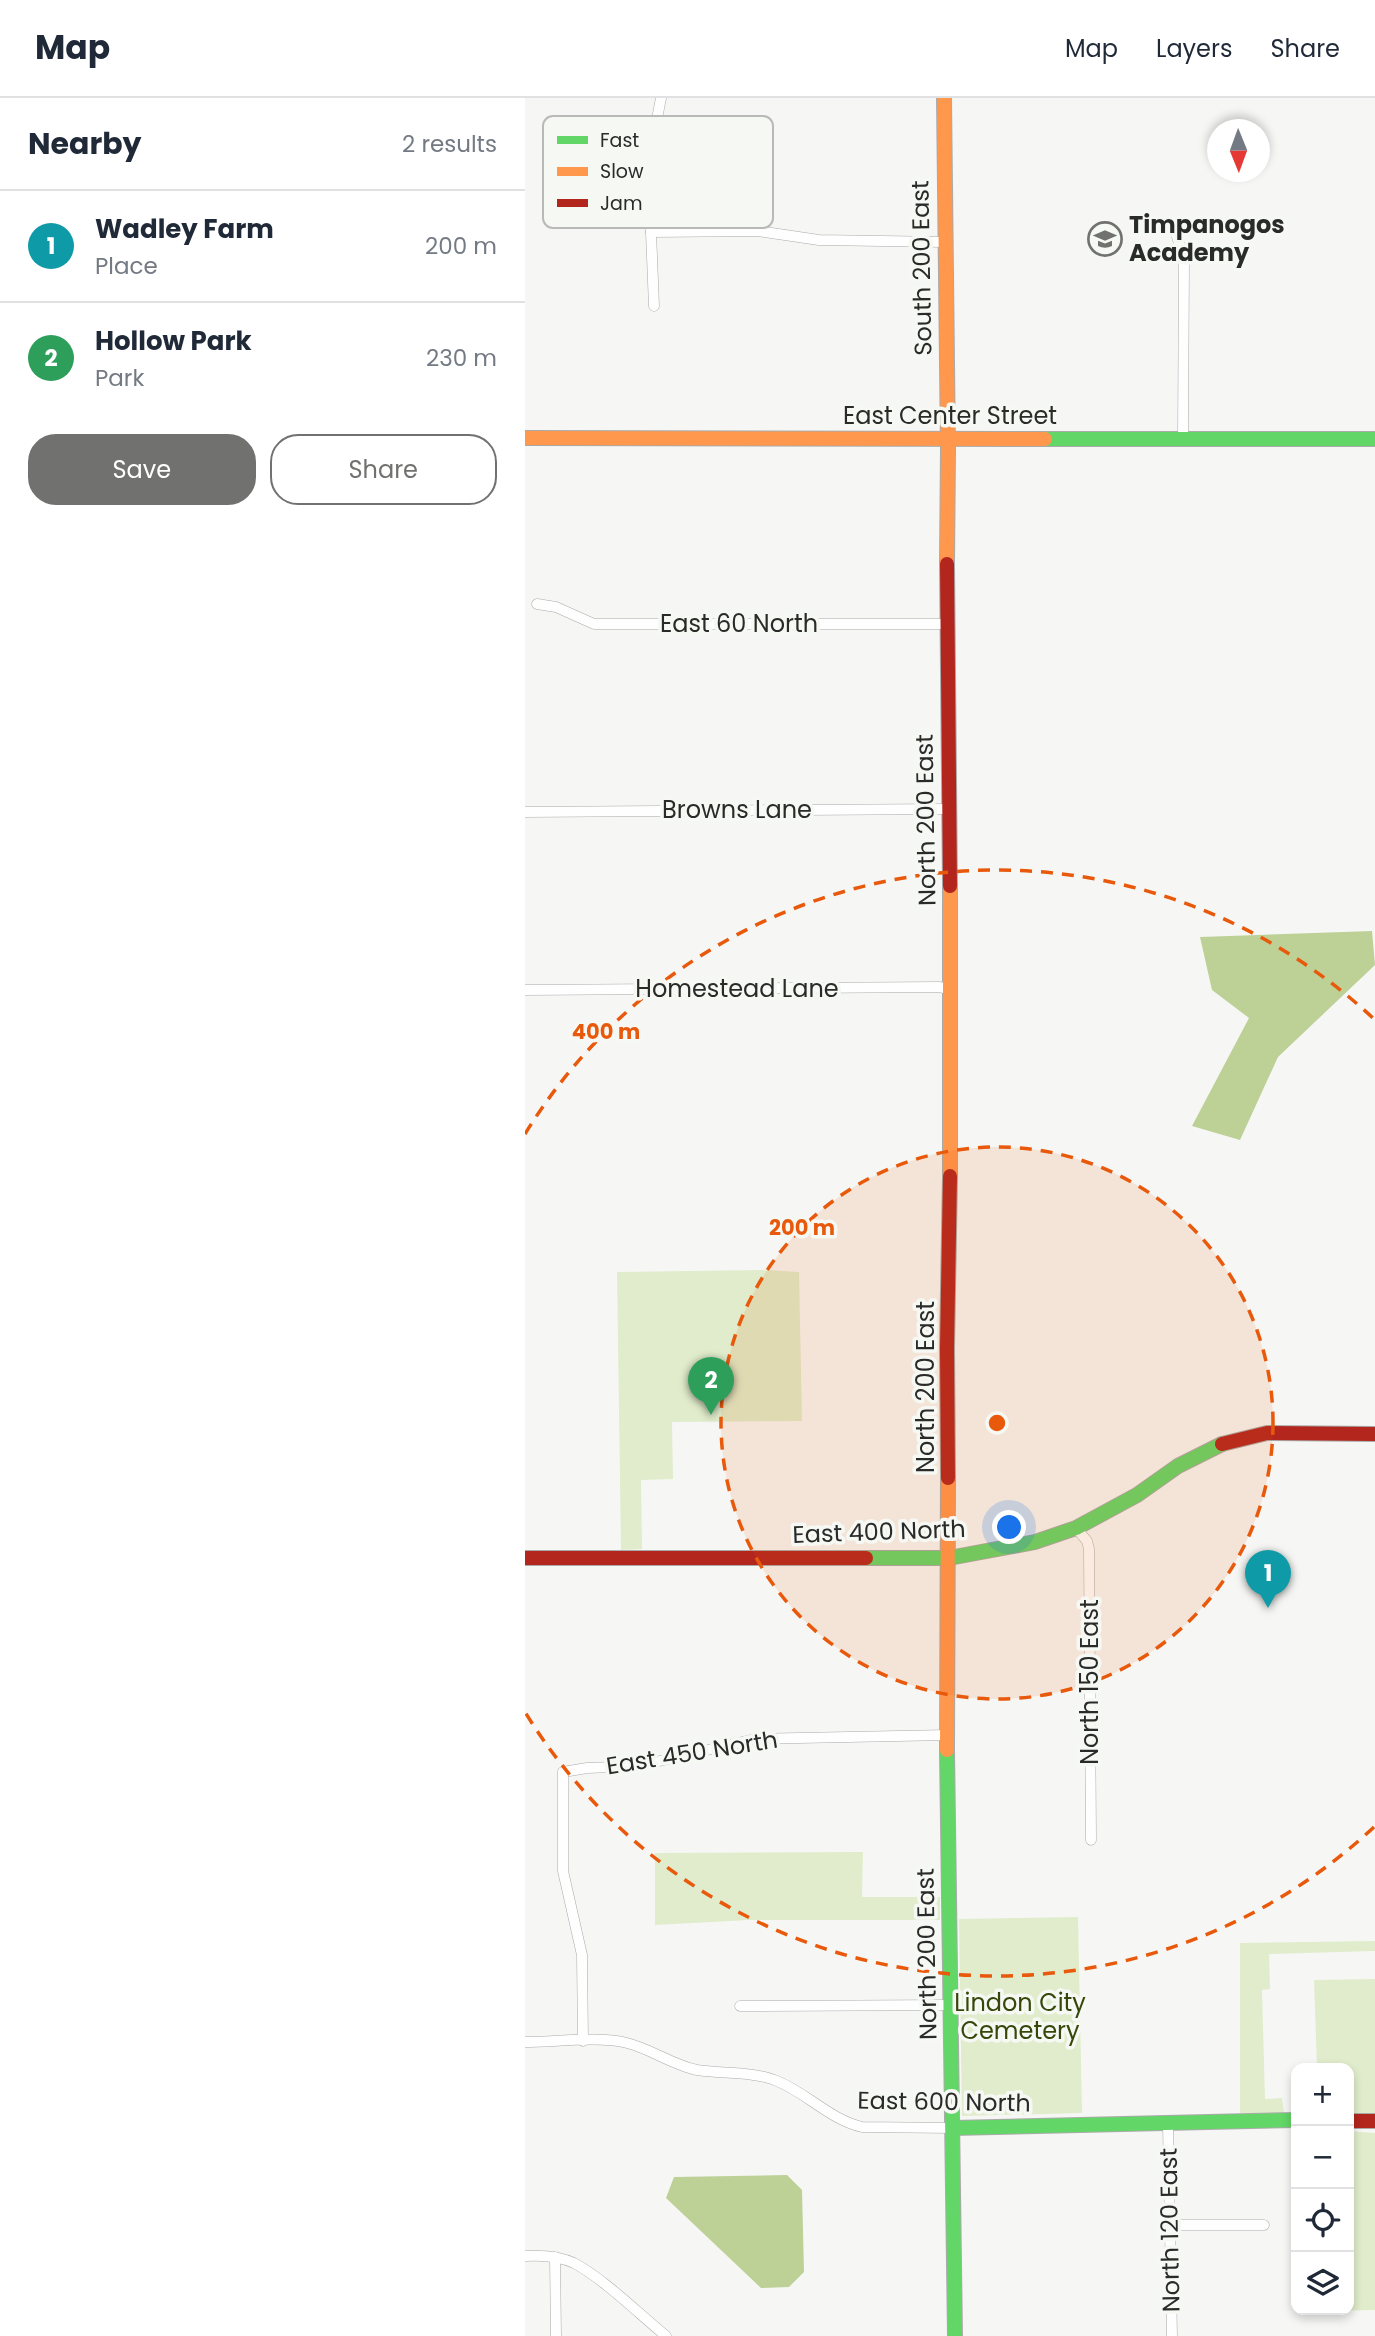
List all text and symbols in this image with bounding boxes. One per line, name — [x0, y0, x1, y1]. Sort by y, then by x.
text: Map — [35, 24, 110, 71]
text: Map — [1065, 32, 1118, 65]
text: Layers — [1156, 32, 1232, 65]
text: Share — [1270, 32, 1340, 65]
legend — [543, 116, 773, 228]
north arrow — [1207, 119, 1270, 182]
text: Nearby — [28, 122, 142, 165]
text: Fast — [600, 127, 639, 154]
text: 2 results — [402, 128, 497, 160]
text: Slow — [600, 158, 644, 185]
street label: South 200 East — [903, 180, 940, 356]
text: Jam — [600, 190, 642, 217]
place label: Timpanogos Academy — [1129, 208, 1285, 269]
text: Wadley Farm — [95, 211, 274, 247]
school or university icon: Timpanogos Academy — [1086, 220, 1124, 258]
text: 1 — [47, 230, 55, 262]
text: 200 m — [425, 230, 497, 262]
text: Place — [95, 250, 158, 282]
text: Hollow Park — [95, 323, 252, 359]
text: 2 — [44, 342, 58, 374]
text: 230 m — [426, 342, 497, 374]
text: Park — [95, 362, 144, 394]
street label: East Center Street — [843, 399, 1057, 432]
button: Save — [28, 434, 256, 505]
button: Share — [270, 434, 497, 505]
street label: East 60 North — [660, 607, 818, 640]
street label: North 200 East — [908, 734, 943, 906]
street label: Browns Lane — [662, 793, 812, 826]
street label: Homestead Lane — [635, 972, 839, 1005]
text: 400 m — [572, 1017, 640, 1046]
text: 200 m — [769, 1213, 835, 1242]
street label: North 200 East — [909, 1301, 942, 1473]
pin: 2 — [688, 1357, 734, 1415]
centre of rings — [985, 1411, 1009, 1435]
your location — [992, 1510, 1026, 1544]
street label: East 400 North — [792, 1512, 966, 1551]
pin: 1 — [1245, 1550, 1291, 1608]
street label: North 150 East — [1073, 1599, 1106, 1765]
street label: East 450 North — [604, 1723, 780, 1782]
street label: North 200 East — [909, 1868, 944, 2040]
park label: Lindon City Cemetery — [954, 1986, 1086, 2047]
map controls — [1291, 2063, 1354, 2315]
button: + — [1291, 2063, 1354, 2126]
street label: East 600 North — [857, 2083, 1031, 2120]
button: − — [1291, 2126, 1354, 2189]
street label: North 120 East — [1152, 2148, 1187, 2313]
button: locate — [1291, 2189, 1354, 2252]
button: layers — [1291, 2252, 1354, 2315]

